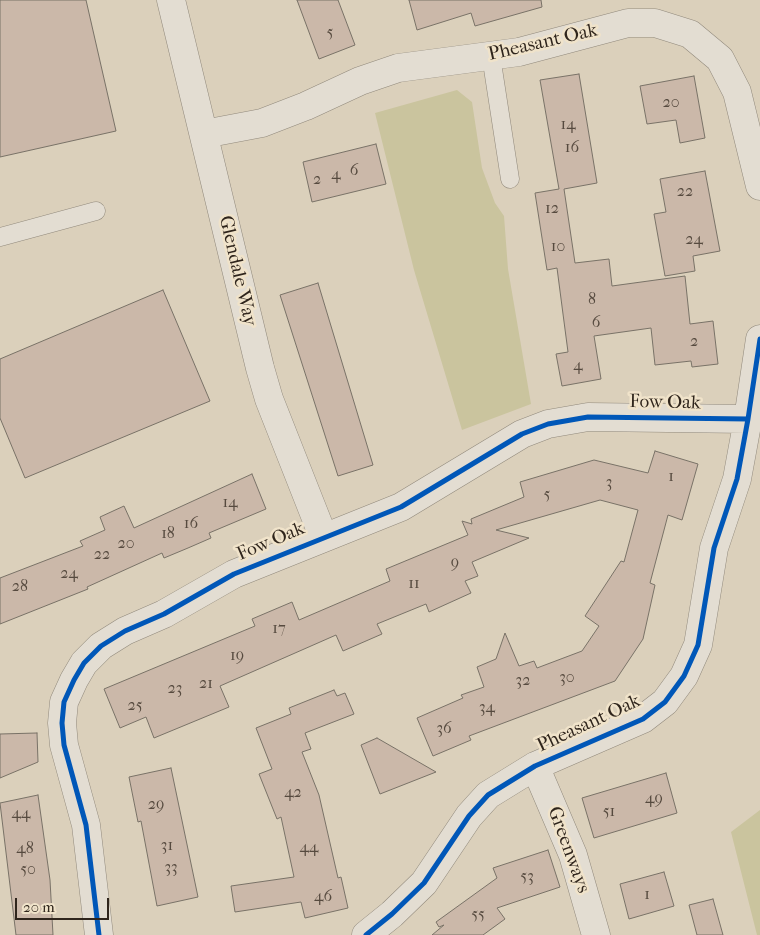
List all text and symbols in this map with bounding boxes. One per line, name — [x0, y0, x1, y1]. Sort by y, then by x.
street label: Pheasant Oak — [486, 19, 600, 67]
house number: 5 — [327, 23, 333, 43]
house number: 20 — [662, 93, 680, 113]
house number: 14 — [560, 115, 576, 135]
house number: 16 — [565, 138, 579, 158]
house number: 6 — [350, 161, 358, 181]
house number: 4 — [331, 165, 341, 185]
house number: 2 — [313, 170, 321, 190]
house number: 22 — [677, 182, 693, 202]
house number: 12 — [545, 199, 559, 219]
street label: Glendale Way — [213, 214, 261, 328]
house number: 24 — [685, 230, 703, 250]
house number: 10 — [551, 237, 565, 257]
house number: 8 — [588, 290, 596, 310]
house number: 6 — [592, 313, 600, 333]
house number: 2 — [690, 332, 698, 352]
house number: 4 — [573, 356, 583, 376]
street label: Fow Oak — [629, 391, 701, 415]
house number: 1 — [668, 467, 674, 487]
house number: 3 — [606, 473, 612, 493]
house number: 5 — [544, 485, 550, 505]
house number: 14 — [222, 493, 238, 513]
house number: 16 — [184, 514, 198, 534]
street label: Fow Oak — [234, 518, 308, 566]
house number: 18 — [161, 524, 175, 544]
house number: 20 — [117, 534, 135, 554]
house number: 22 — [94, 545, 110, 565]
house number: 9 — [451, 553, 459, 573]
house number: 24 — [60, 564, 78, 584]
house number: 11 — [408, 574, 420, 594]
house number: 28 — [12, 577, 28, 597]
house number: 17 — [272, 619, 286, 639]
house number: 19 — [230, 646, 244, 666]
house number: 30 — [559, 668, 575, 688]
house number: 32 — [516, 671, 530, 691]
house number: 21 — [199, 674, 213, 694]
house number: 23 — [168, 679, 182, 699]
street label: Pheasant Oak — [534, 690, 644, 758]
house number: 25 — [127, 696, 143, 716]
house number: 34 — [479, 698, 495, 718]
house number: 36 — [436, 719, 452, 739]
house number: 42 — [284, 783, 302, 803]
house number: 49 — [645, 789, 663, 809]
house number: 29 — [148, 795, 164, 815]
house number: 51 — [603, 802, 615, 822]
house number: 44 — [12, 804, 30, 824]
street label: Greenways — [542, 804, 594, 896]
house number: 31 — [161, 836, 173, 856]
house number: 44 — [300, 838, 318, 858]
house number: 48 — [16, 839, 34, 859]
house number: 33 — [164, 858, 178, 878]
house number: 50 — [20, 860, 36, 880]
house number: 53 — [520, 867, 534, 887]
house number: 1 — [644, 885, 650, 905]
house number: 46 — [314, 887, 332, 907]
scale bar — [18, 888, 111, 920]
text: 20 m — [23, 898, 55, 916]
house number: 55 — [471, 905, 485, 925]

